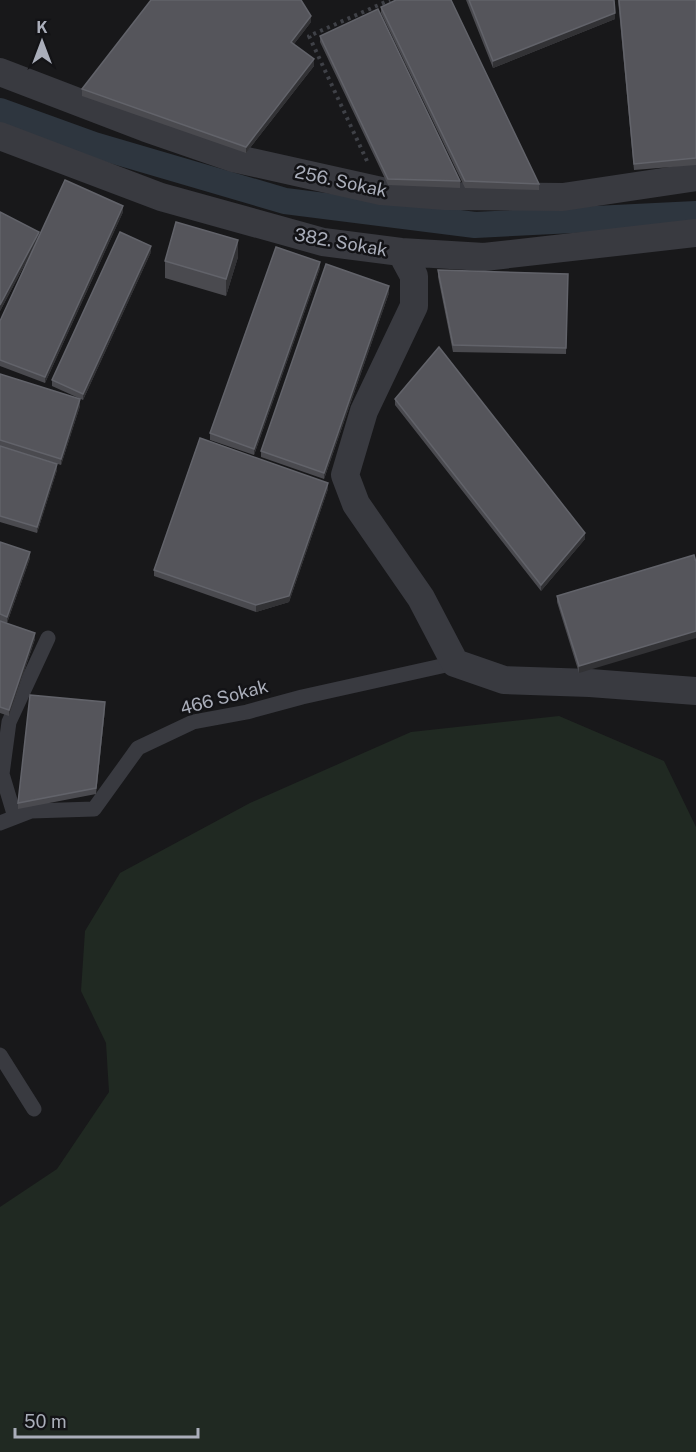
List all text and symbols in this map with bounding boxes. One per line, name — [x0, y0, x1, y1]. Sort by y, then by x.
north arrow — [12, 12, 72, 72]
text: K — [36, 18, 48, 37]
street label: 256. Sokak — [293, 161, 389, 201]
street label: 382. Sokak — [293, 223, 389, 261]
street label: 466 Sokak — [178, 675, 270, 719]
scale bar — [15, 1401, 198, 1439]
text: 50 m — [24, 1411, 67, 1432]

